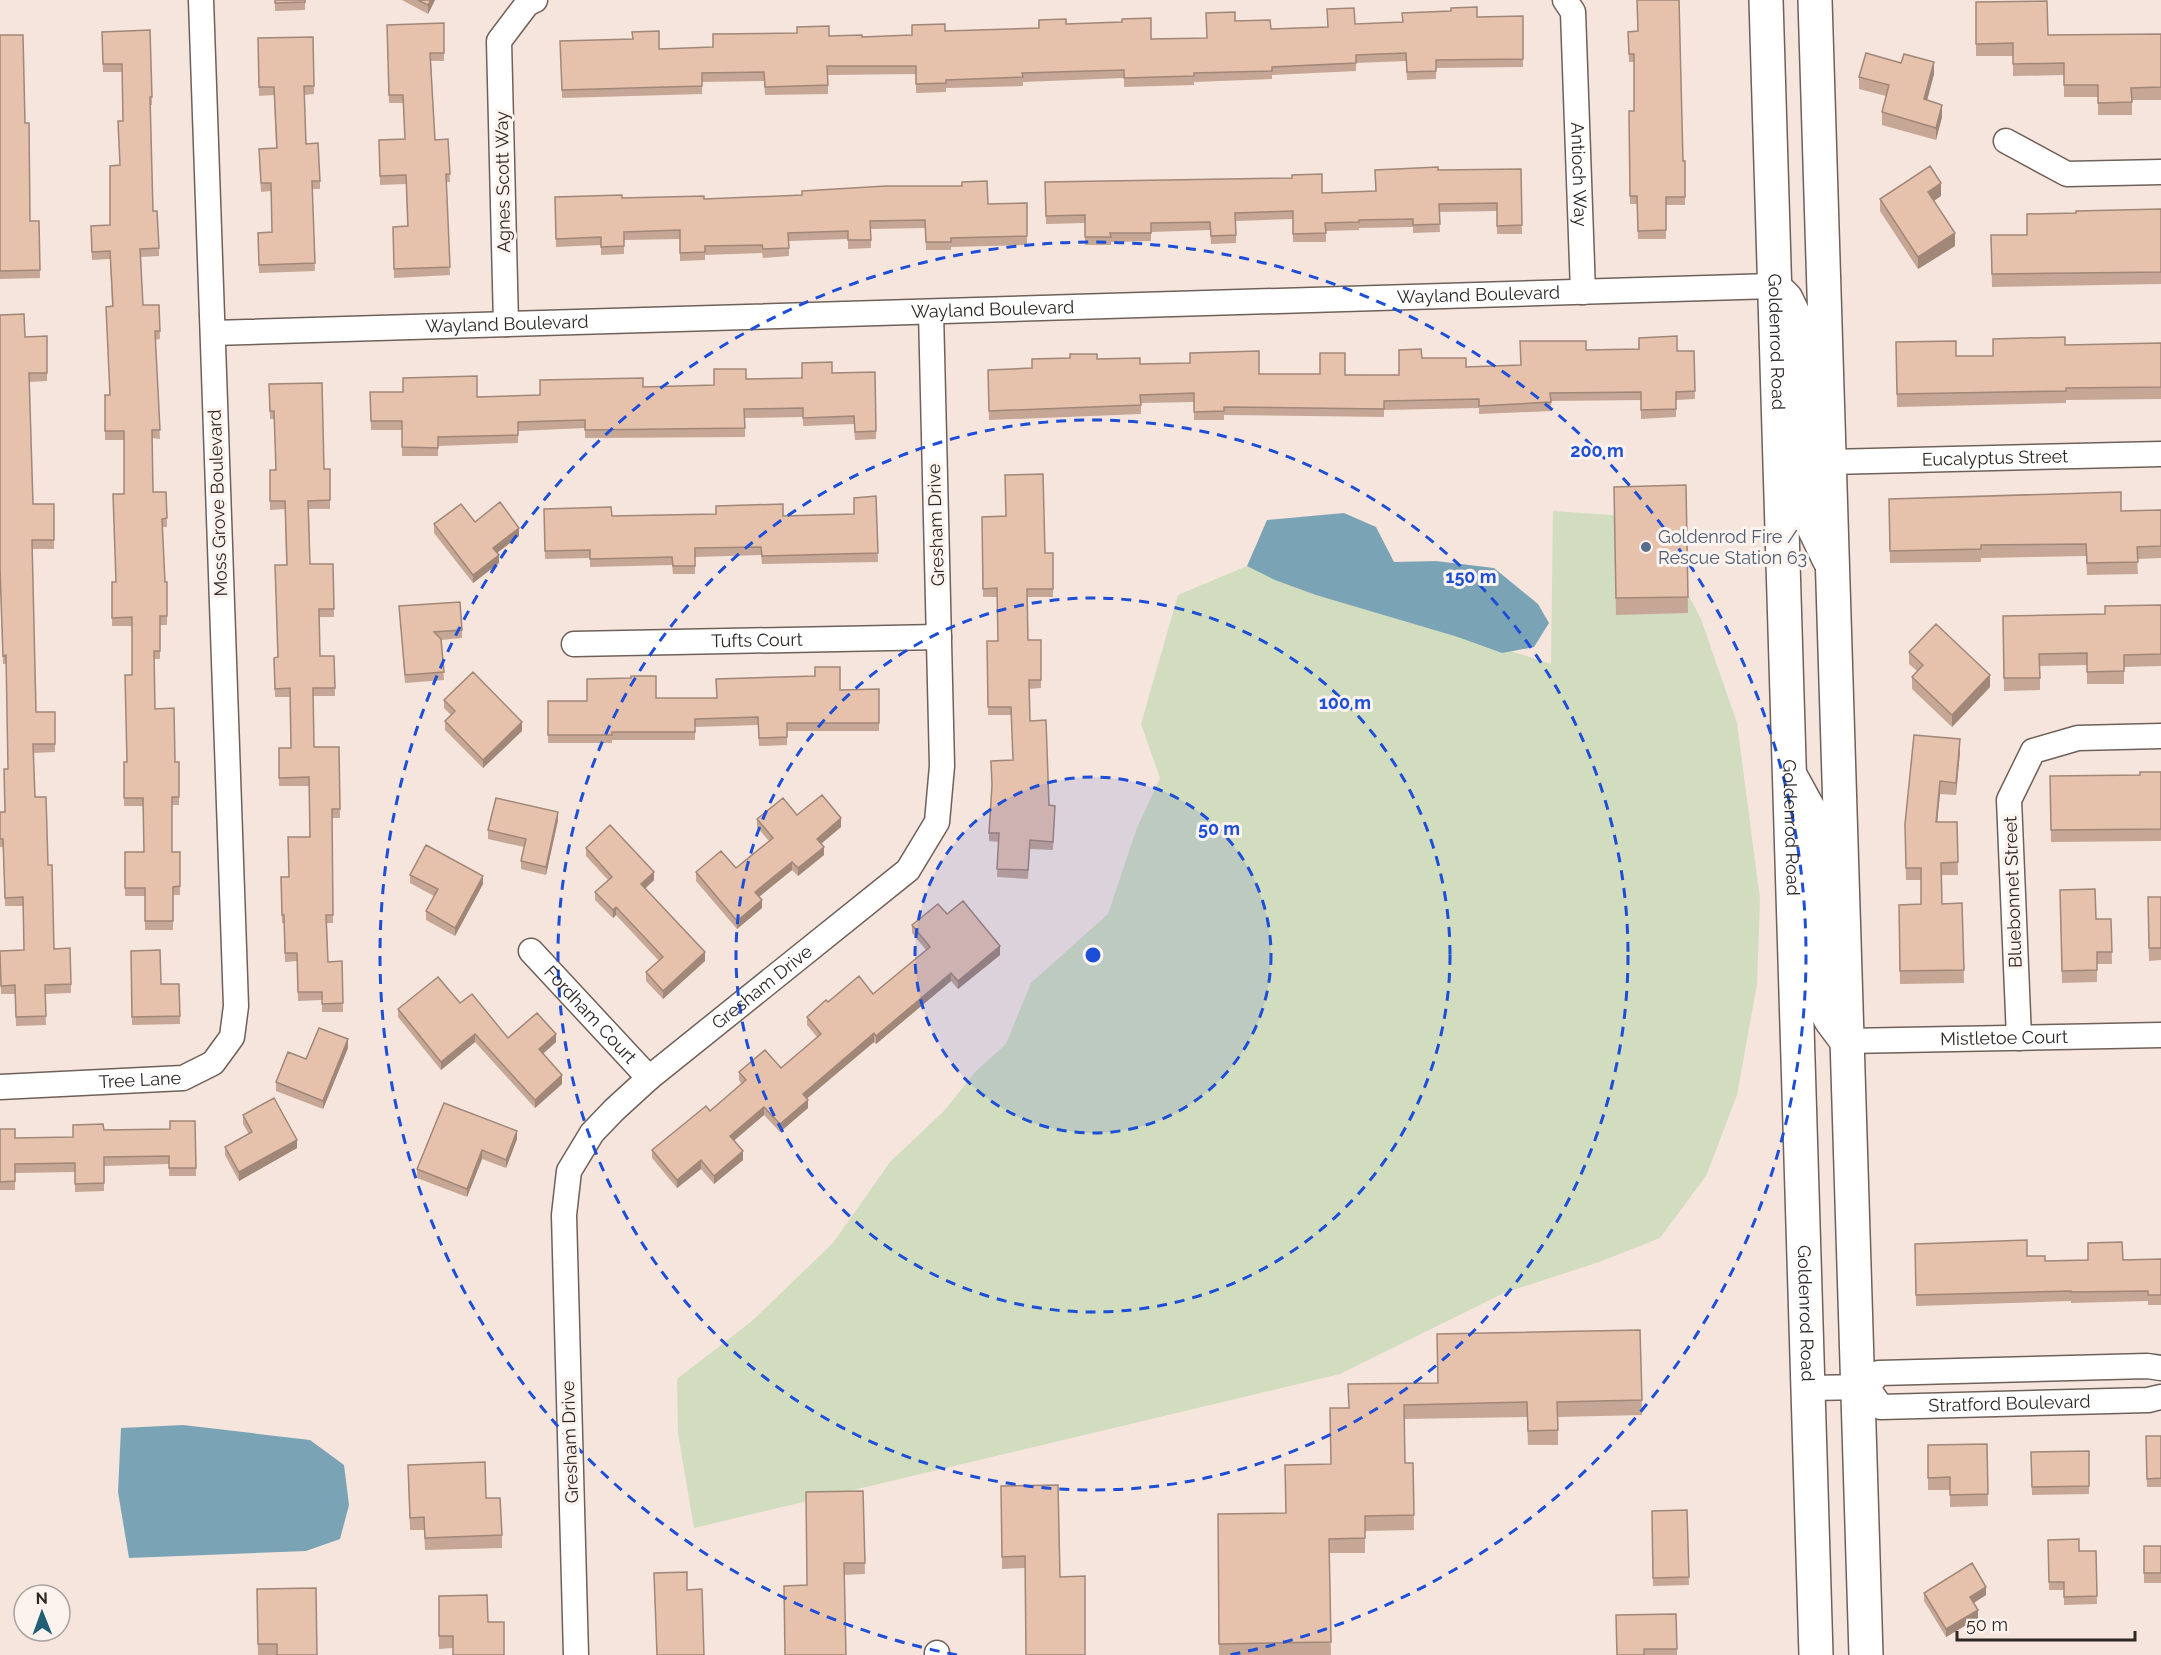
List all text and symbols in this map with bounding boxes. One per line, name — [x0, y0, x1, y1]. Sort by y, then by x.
street label: Agnes Scott Way — [491, 111, 514, 253]
street label: Antioch Way — [1567, 122, 1592, 227]
street label: Goldenrod Road — [1764, 273, 1789, 410]
street label: Wayland Boulevard — [1396, 281, 1560, 307]
street label: Wayland Boulevard — [911, 296, 1075, 322]
street label: Wayland Boulevard — [425, 311, 589, 337]
street label: Moss Grove Boulevard — [204, 409, 231, 597]
text: 200 m — [1570, 440, 1624, 461]
street label: Eucalyptus Street — [1921, 445, 2068, 470]
street label: Gresham Drive — [923, 463, 948, 587]
place label: Goldenrod Fire / Rescue Station 63 — [1658, 526, 1807, 568]
marker: Goldenrod Fire / Rescue Station 63 — [1639, 540, 1653, 554]
text: 150 m — [1446, 566, 1497, 587]
street label: Tufts Court — [711, 629, 803, 651]
text: 100 m — [1319, 692, 1371, 713]
street label: Goldenrod Road — [1779, 759, 1804, 896]
street label: Bluebonnet Street — [1999, 816, 2026, 968]
text: 50 m — [1198, 818, 1240, 839]
street label: Gresham Drive — [707, 940, 816, 1033]
centre of rings — [1083, 945, 1103, 965]
street label: Fordham Court — [540, 961, 641, 1068]
street label: Mistletoe Court — [1940, 1026, 2068, 1049]
street label: Tree Lane — [98, 1067, 182, 1092]
street label: Goldenrod Road — [1794, 1245, 1819, 1382]
street label: Gresham Drive — [557, 1380, 582, 1504]
street label: Stratford Boulevard — [1928, 1391, 2091, 1416]
north arrow — [12, 1583, 72, 1643]
text: N — [35, 1589, 48, 1608]
scale bar — [1957, 1604, 2136, 1642]
text: 50 m — [1966, 1614, 2008, 1635]

